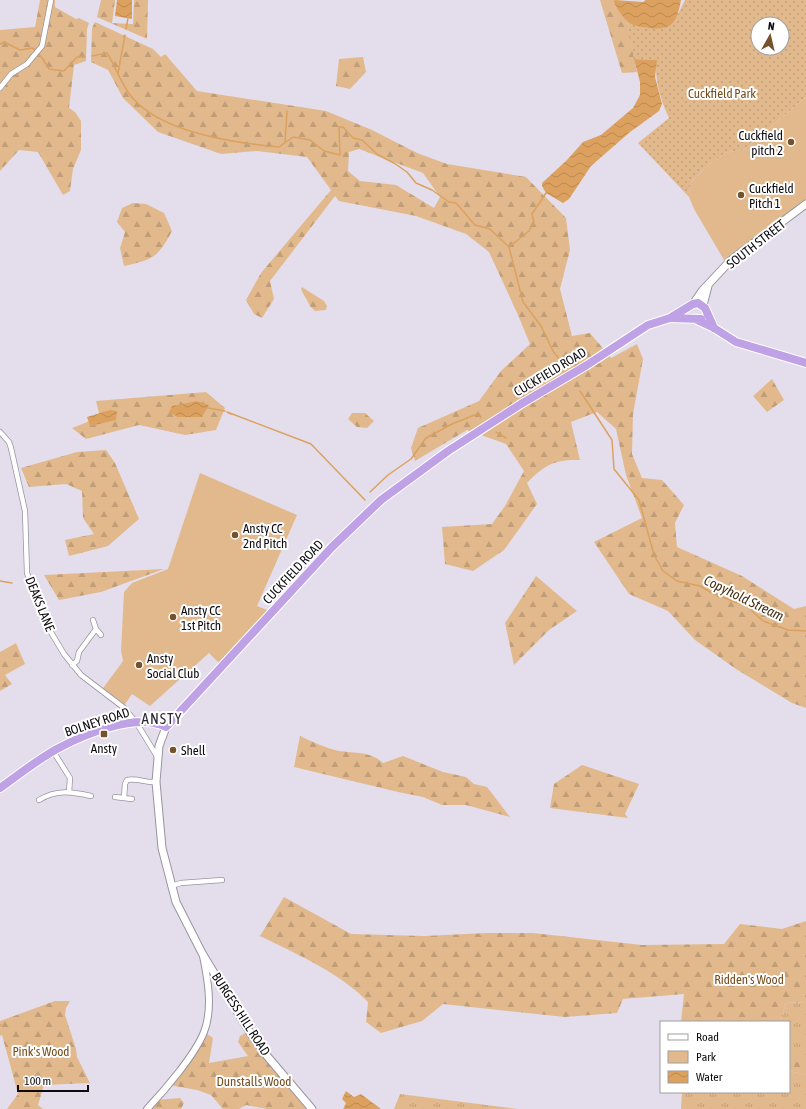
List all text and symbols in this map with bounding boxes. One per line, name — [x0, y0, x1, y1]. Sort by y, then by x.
north arrow — [750, 16, 790, 56]
text: N — [767, 20, 775, 32]
park label: Cuckfield Park — [688, 86, 756, 101]
place label: Cuckfield pitch 2 — [738, 128, 783, 158]
marker: Cuckfield pitch 2 — [786, 137, 796, 147]
place label: Cuckfield Pitch 1 — [749, 181, 794, 211]
marker: Cuckfield Pitch 1 — [736, 190, 746, 200]
street label: SOUTH STREET — [724, 216, 789, 272]
street label: CUCKFIELD ROAD — [511, 345, 589, 399]
place label: Ansty CC 2nd Pitch — [243, 521, 287, 551]
marker: Ansty CC 2nd Pitch — [230, 530, 240, 540]
street label: CUCKFIELD ROAD — [260, 537, 326, 607]
water label: Copyhold Stream — [701, 572, 787, 624]
street label: DEAKS LANE — [22, 575, 58, 634]
place label: Ansty CC 1st Pitch — [181, 603, 221, 633]
marker: Ansty CC 1st Pitch — [168, 612, 178, 622]
place label: Ansty Social Club — [147, 651, 199, 681]
marker: Ansty Social Club — [134, 660, 144, 670]
street label: BOLNEY ROAD — [63, 704, 131, 740]
district label: ANSTY — [142, 710, 182, 727]
marker: Ansty — [99, 729, 109, 739]
place label: Ansty — [91, 741, 118, 756]
place label: Shell — [181, 743, 206, 758]
marker: Shell — [168, 745, 178, 755]
street label: BURGESS HILL ROAD — [209, 970, 273, 1058]
park label: Ridden's Wood — [714, 972, 784, 987]
legend — [660, 1021, 790, 1093]
text: Road — [696, 1030, 719, 1044]
park label: Pink's Wood — [12, 1044, 70, 1059]
text: Park — [696, 1050, 717, 1064]
scale bar — [18, 1067, 88, 1093]
text: Water — [696, 1070, 723, 1084]
text: 100 m — [24, 1074, 51, 1088]
park label: Dunstalls Wood — [217, 1074, 291, 1089]

